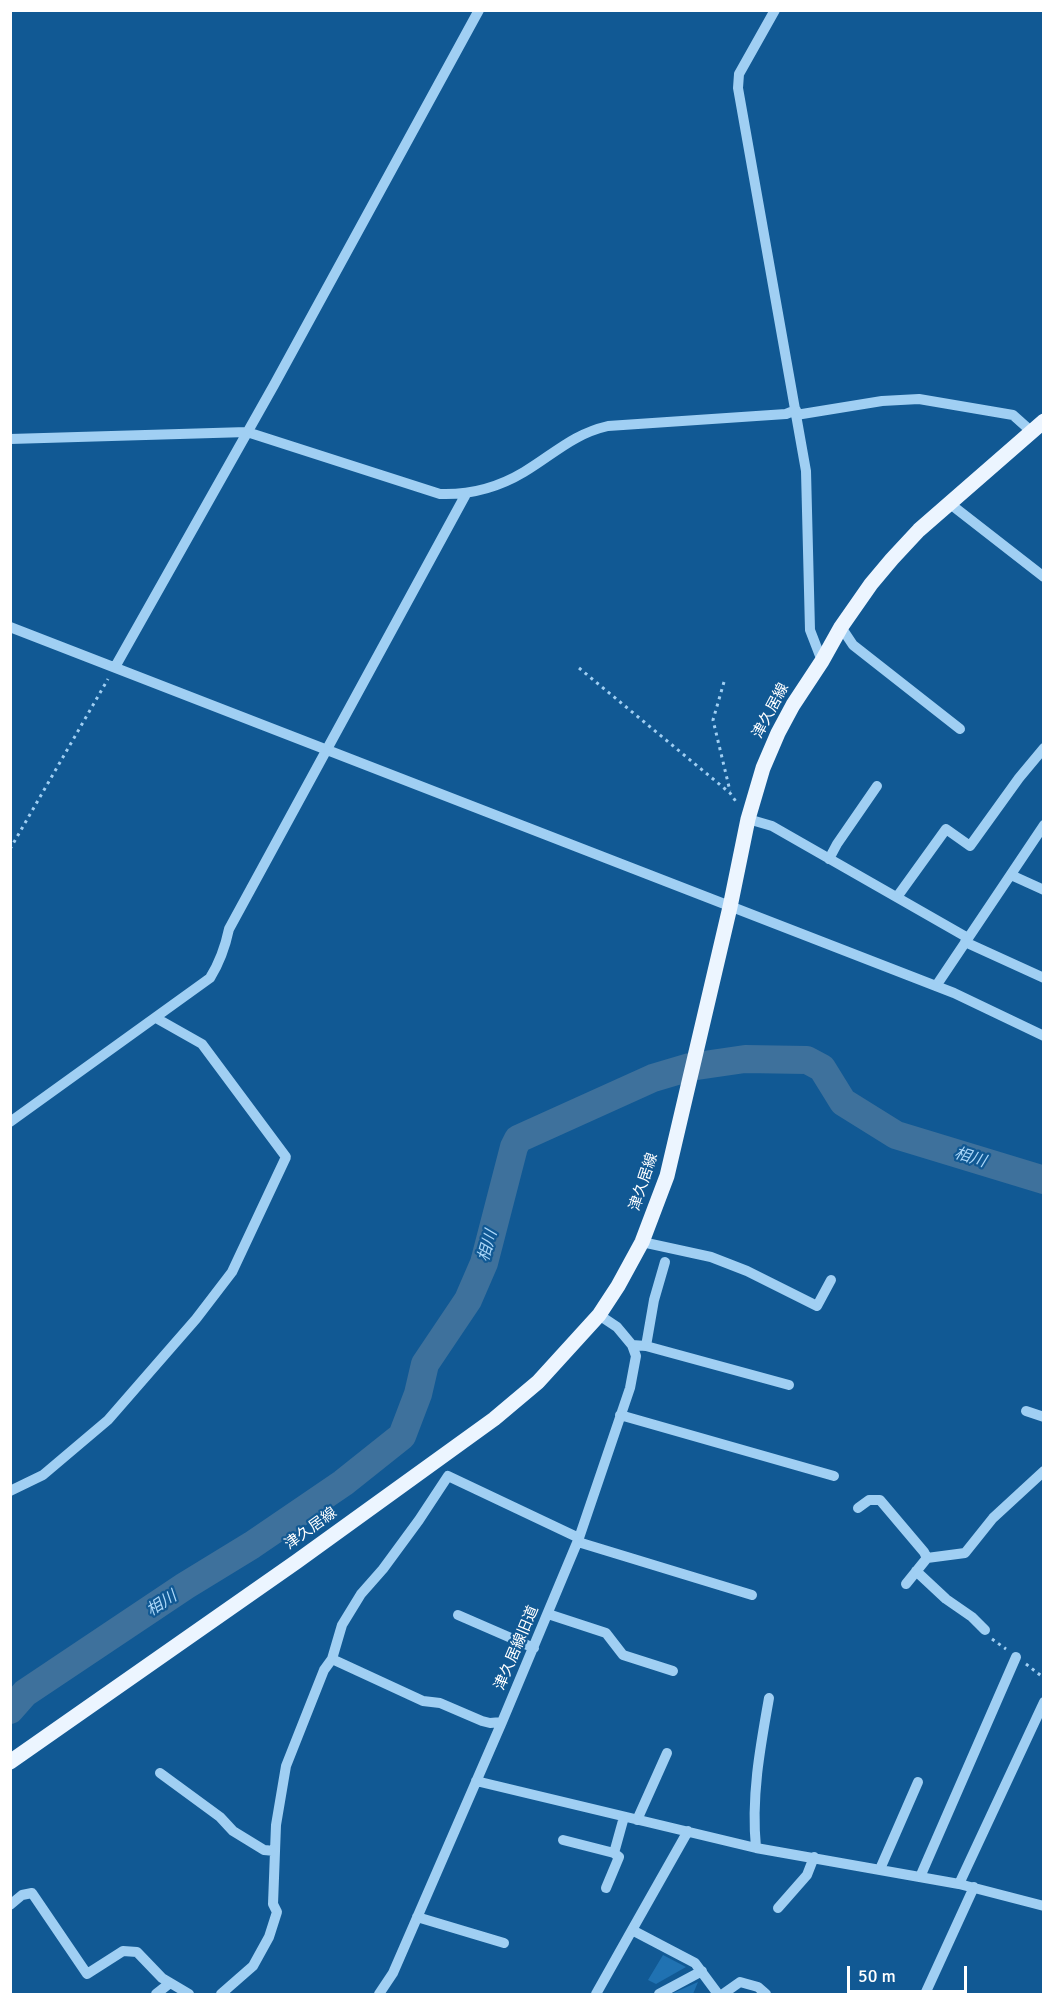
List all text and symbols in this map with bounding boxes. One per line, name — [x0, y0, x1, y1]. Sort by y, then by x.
street label: 津久居線 — [749, 680, 793, 742]
water label: 相川 — [952, 1144, 988, 1172]
street label: 津久居線 — [626, 1151, 662, 1213]
water label: 相川 — [474, 1228, 502, 1264]
street label: 津久居線 — [281, 1504, 341, 1554]
water label: 相川 — [143, 1587, 181, 1621]
street label: 津久居線旧道 — [491, 1603, 543, 1693]
scale bar — [850, 1954, 970, 1992]
text: 50 m — [858, 1965, 896, 1987]

